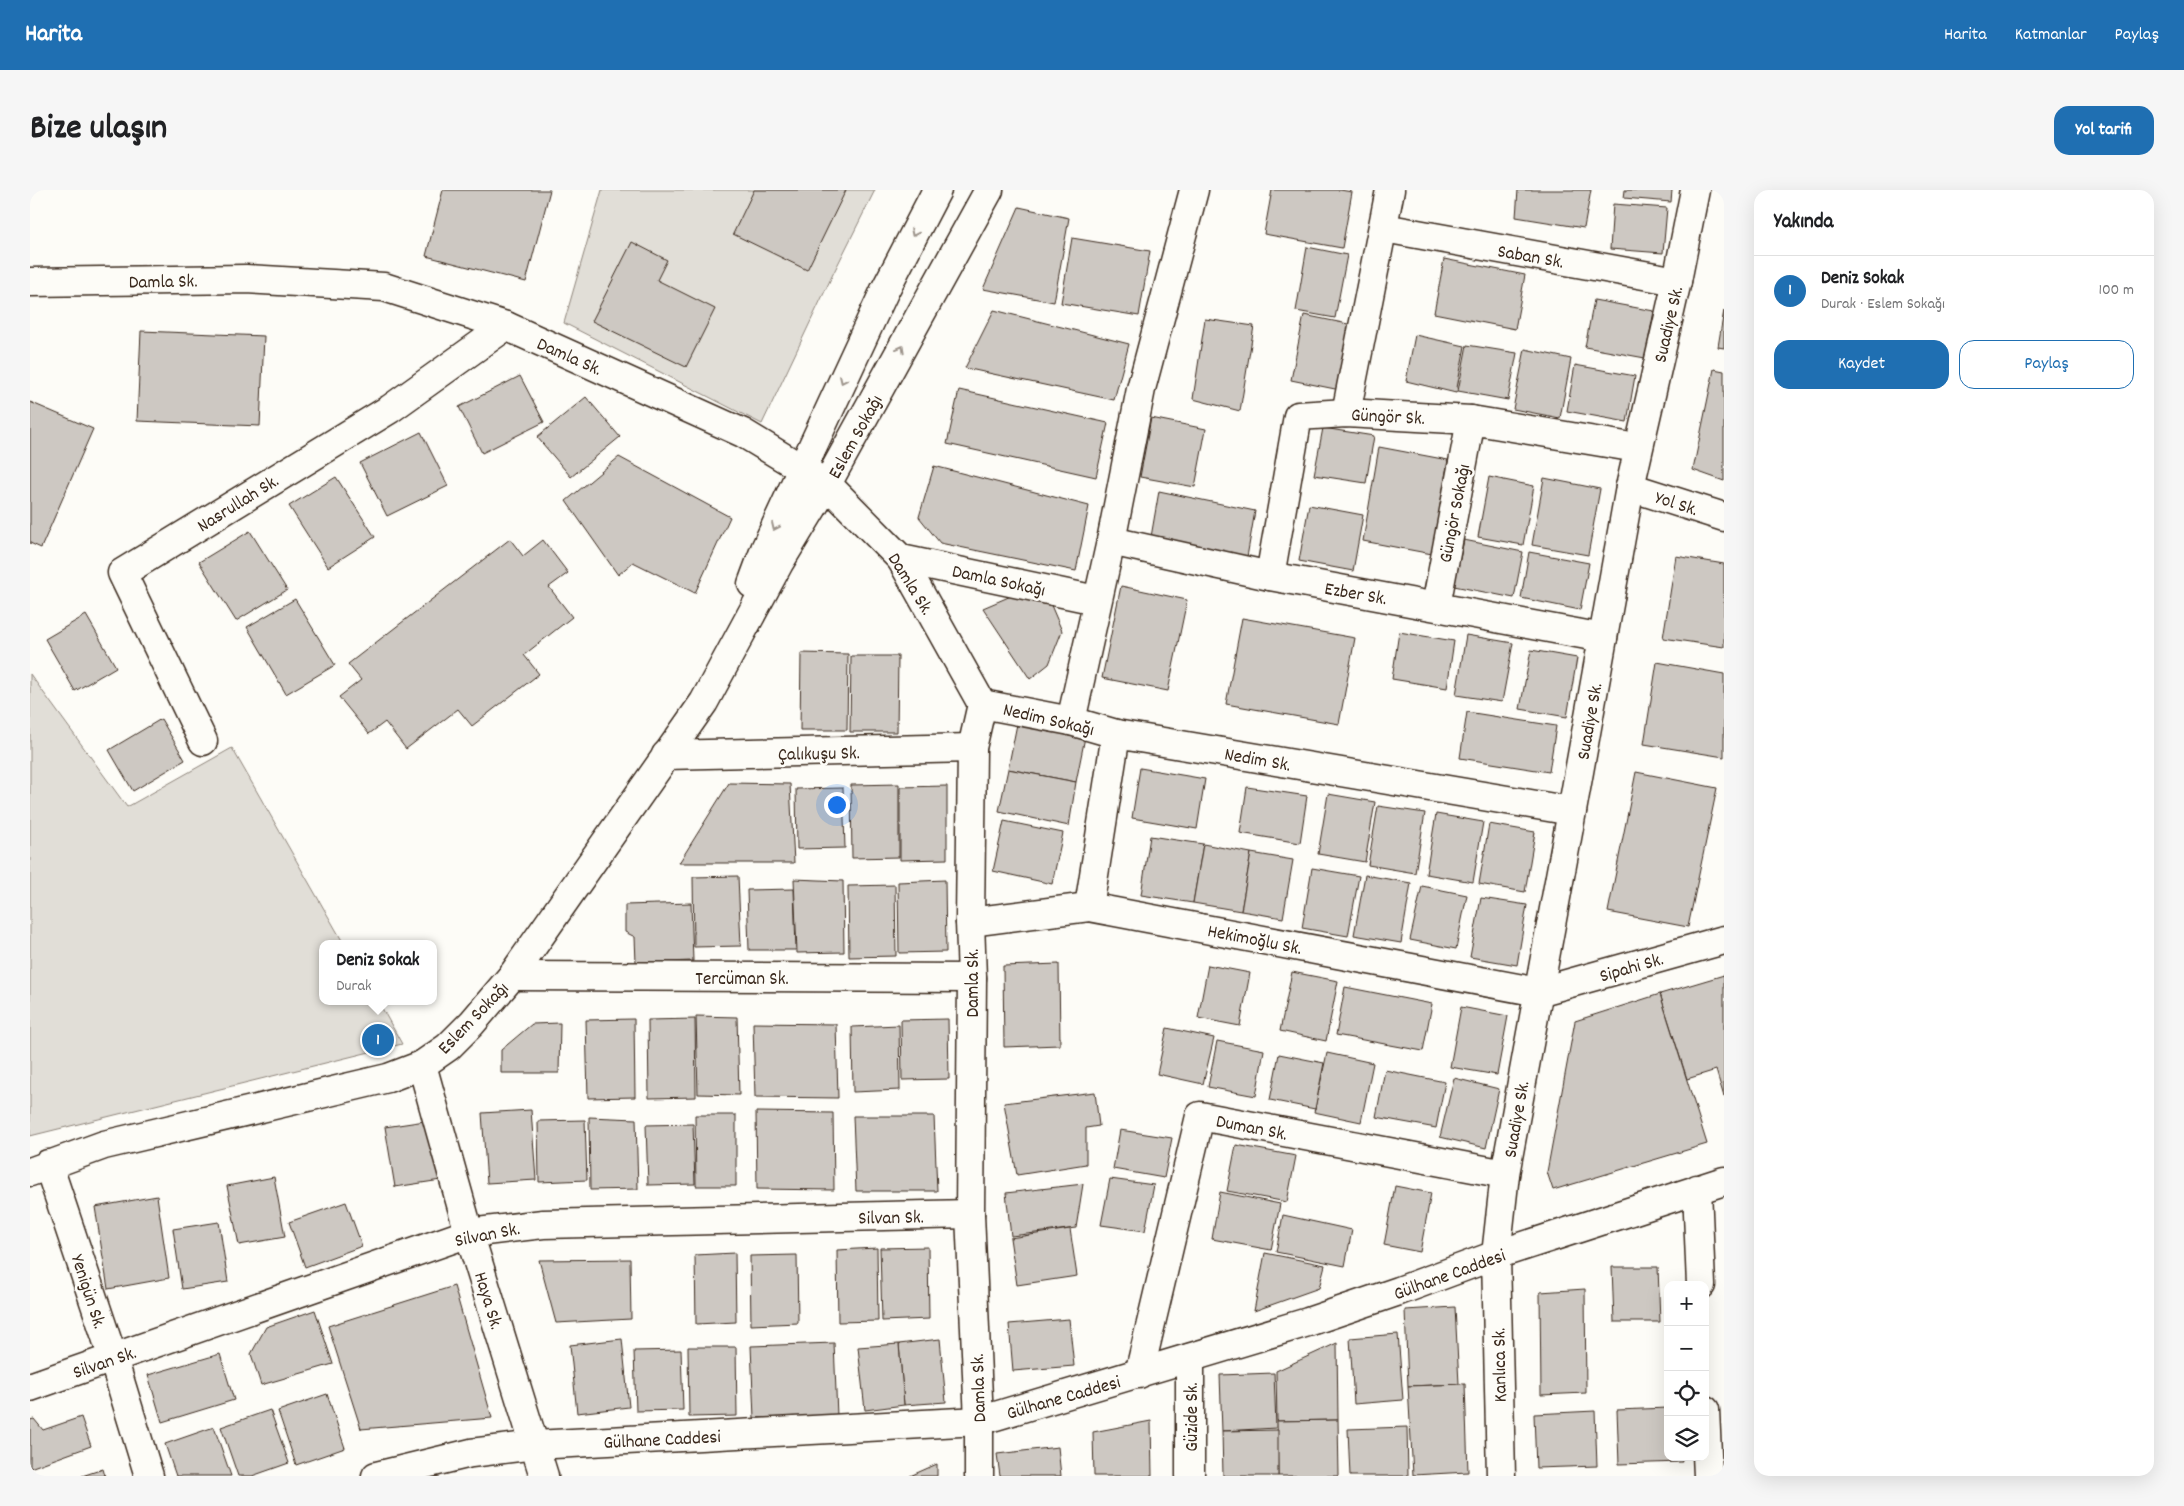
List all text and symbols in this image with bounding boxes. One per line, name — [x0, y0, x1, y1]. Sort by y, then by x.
text: Harita — [25, 18, 82, 52]
text: Harita — [1944, 23, 1987, 48]
text: Katmanlar — [2015, 23, 2087, 48]
text: Paylaş — [2115, 23, 2159, 48]
text: Bize ulaşın — [30, 105, 167, 155]
button: Yol tarifi — [2054, 106, 2154, 155]
text: Yakında — [1774, 208, 1833, 238]
one-way arrow — [910, 228, 920, 237]
street label: Saban Sk. — [1495, 239, 1566, 278]
text: Deniz Sokak — [1821, 266, 1904, 293]
street label: Damla Sk. — [128, 269, 198, 298]
text: 1 — [1788, 279, 1792, 302]
text: 100 m — [2098, 279, 2134, 302]
street label: Suadiye Sk. — [1649, 284, 1692, 366]
text: Durak · Eslem Sokağı — [1821, 293, 1945, 316]
street label: Damla Sk. — [532, 332, 606, 385]
button: Kaydet — [1774, 340, 1949, 389]
button: Paylaş — [1959, 340, 2134, 389]
one-way arrow — [895, 345, 905, 354]
one-way arrow — [839, 375, 850, 384]
street label: Eslem Sokağı — [823, 391, 891, 485]
street label: Güngör Sk. — [1350, 403, 1426, 434]
street label: Güngör Sokağı — [1434, 462, 1479, 565]
street label: Nasrullah Sk. — [193, 469, 285, 541]
street label: Yol Sk. — [1651, 486, 1701, 525]
one-way arrow — [771, 522, 781, 531]
street label: Damla Sk. — [879, 548, 939, 621]
street label: Damla Sokağı — [949, 559, 1047, 605]
street label: Ezber Sk. — [1322, 577, 1389, 614]
street label: Suadiye Sk. — [1571, 681, 1611, 762]
street label: Nedim Sokağı — [1000, 698, 1097, 745]
street label: Çalıkuşu Sk. — [778, 741, 860, 770]
street label: Nedim Sk. — [1222, 742, 1293, 781]
your location — [824, 792, 850, 818]
street label: Hekimoğlu Sk. — [1205, 919, 1304, 964]
popup — [319, 940, 437, 1005]
street label: Sipahi Sk. — [1597, 947, 1667, 991]
text: Deniz Sokak — [336, 948, 420, 975]
street label: Damla Sk. — [961, 949, 988, 1017]
street label: Tercüman Sk. — [695, 967, 789, 994]
text: Durak — [336, 975, 371, 998]
street label: Eslem Sokağı — [433, 977, 516, 1062]
pin: 1 — [362, 1021, 394, 1059]
street label: Suadiye Sk. — [1498, 1079, 1538, 1160]
street label: Duman Sk. — [1213, 1109, 1289, 1150]
street label: Silvan Sk. — [858, 1205, 924, 1234]
street label: Silvan Sk. — [453, 1217, 522, 1256]
street label: Gülhane Caddesi — [1390, 1243, 1510, 1309]
street label: Yenigün Sk. — [62, 1252, 111, 1333]
street label: Haya Sk. — [465, 1269, 508, 1333]
map controls — [1664, 1281, 1709, 1461]
button: + — [1664, 1281, 1709, 1326]
button: − — [1664, 1326, 1709, 1371]
street label: Kanlıca Sk. — [1487, 1327, 1516, 1403]
street label: Silvan Sk. — [70, 1341, 141, 1388]
street label: Damla Sk. — [966, 1353, 995, 1423]
street label: Gülhane Caddesi — [1004, 1370, 1125, 1429]
button: locate — [1664, 1371, 1709, 1416]
street label: Güzide Sk. — [1180, 1382, 1207, 1452]
button: layers — [1664, 1416, 1709, 1461]
street label: Gülhane Caddesi — [603, 1425, 722, 1458]

